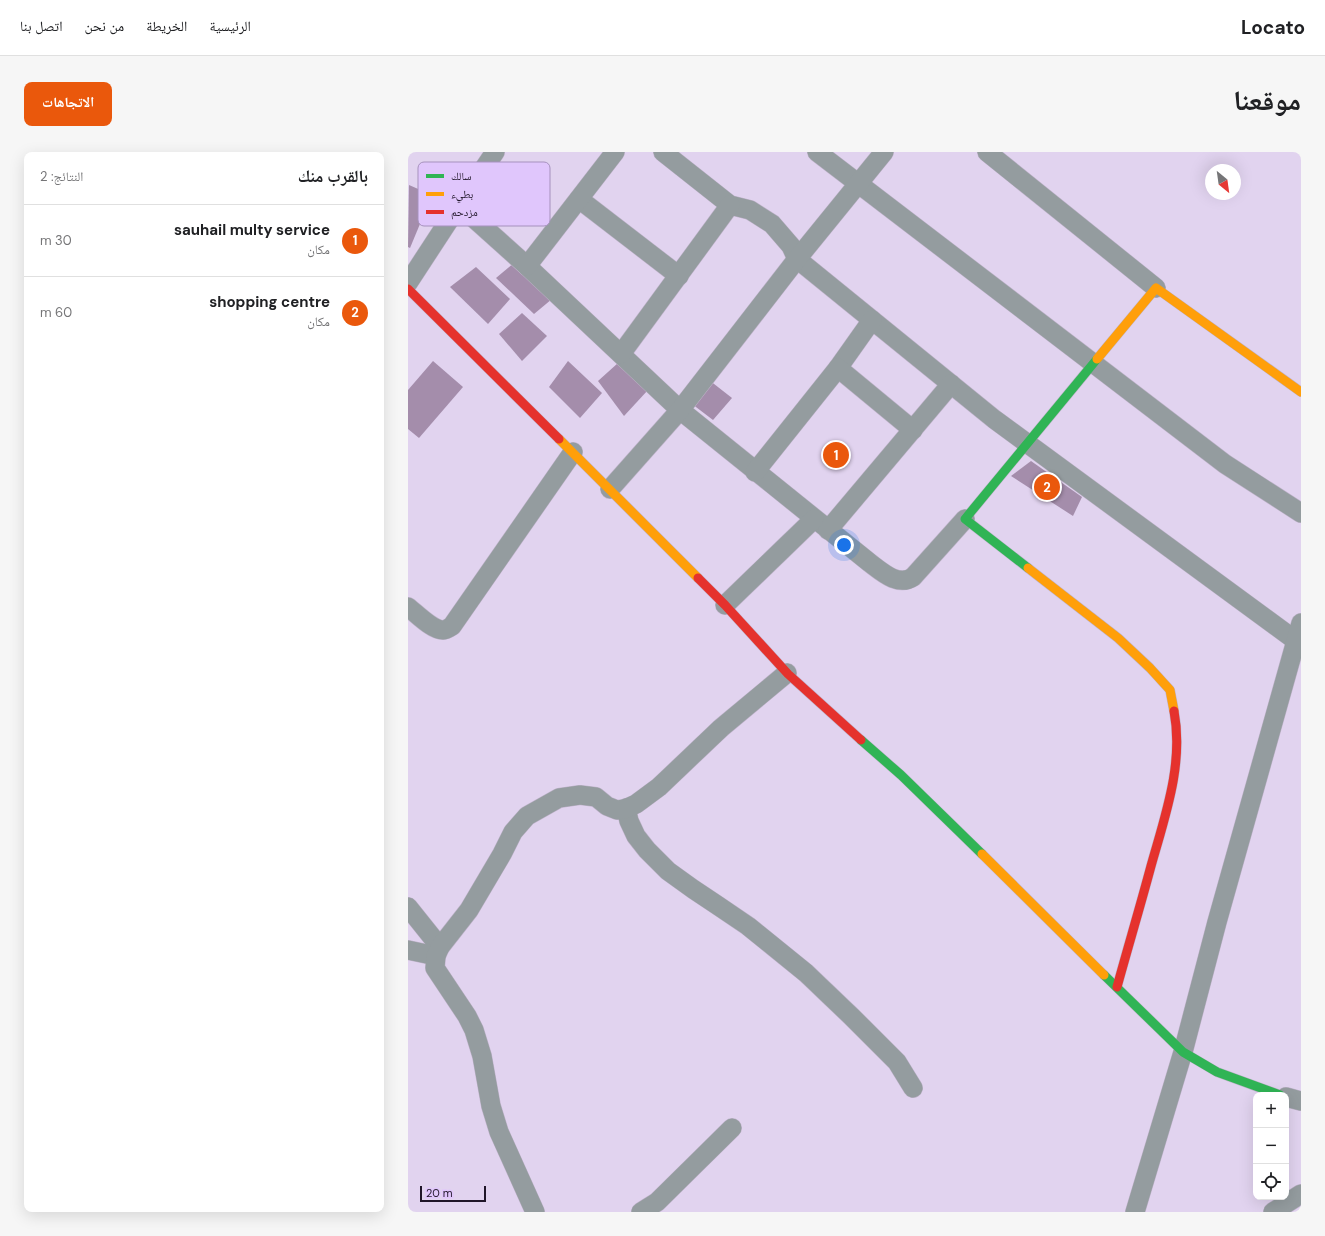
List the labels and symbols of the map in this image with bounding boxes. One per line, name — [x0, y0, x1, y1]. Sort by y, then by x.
legend — [418, 162, 550, 226]
north arrow — [1205, 164, 1241, 200]
text: سالك — [451, 169, 471, 183]
text: بطيء — [451, 187, 473, 203]
text: مزدحم — [451, 205, 478, 220]
pin: 1 — [823, 440, 849, 470]
pin: 2 — [1034, 472, 1060, 502]
your location — [834, 535, 854, 555]
scale bar — [420, 1184, 486, 1203]

